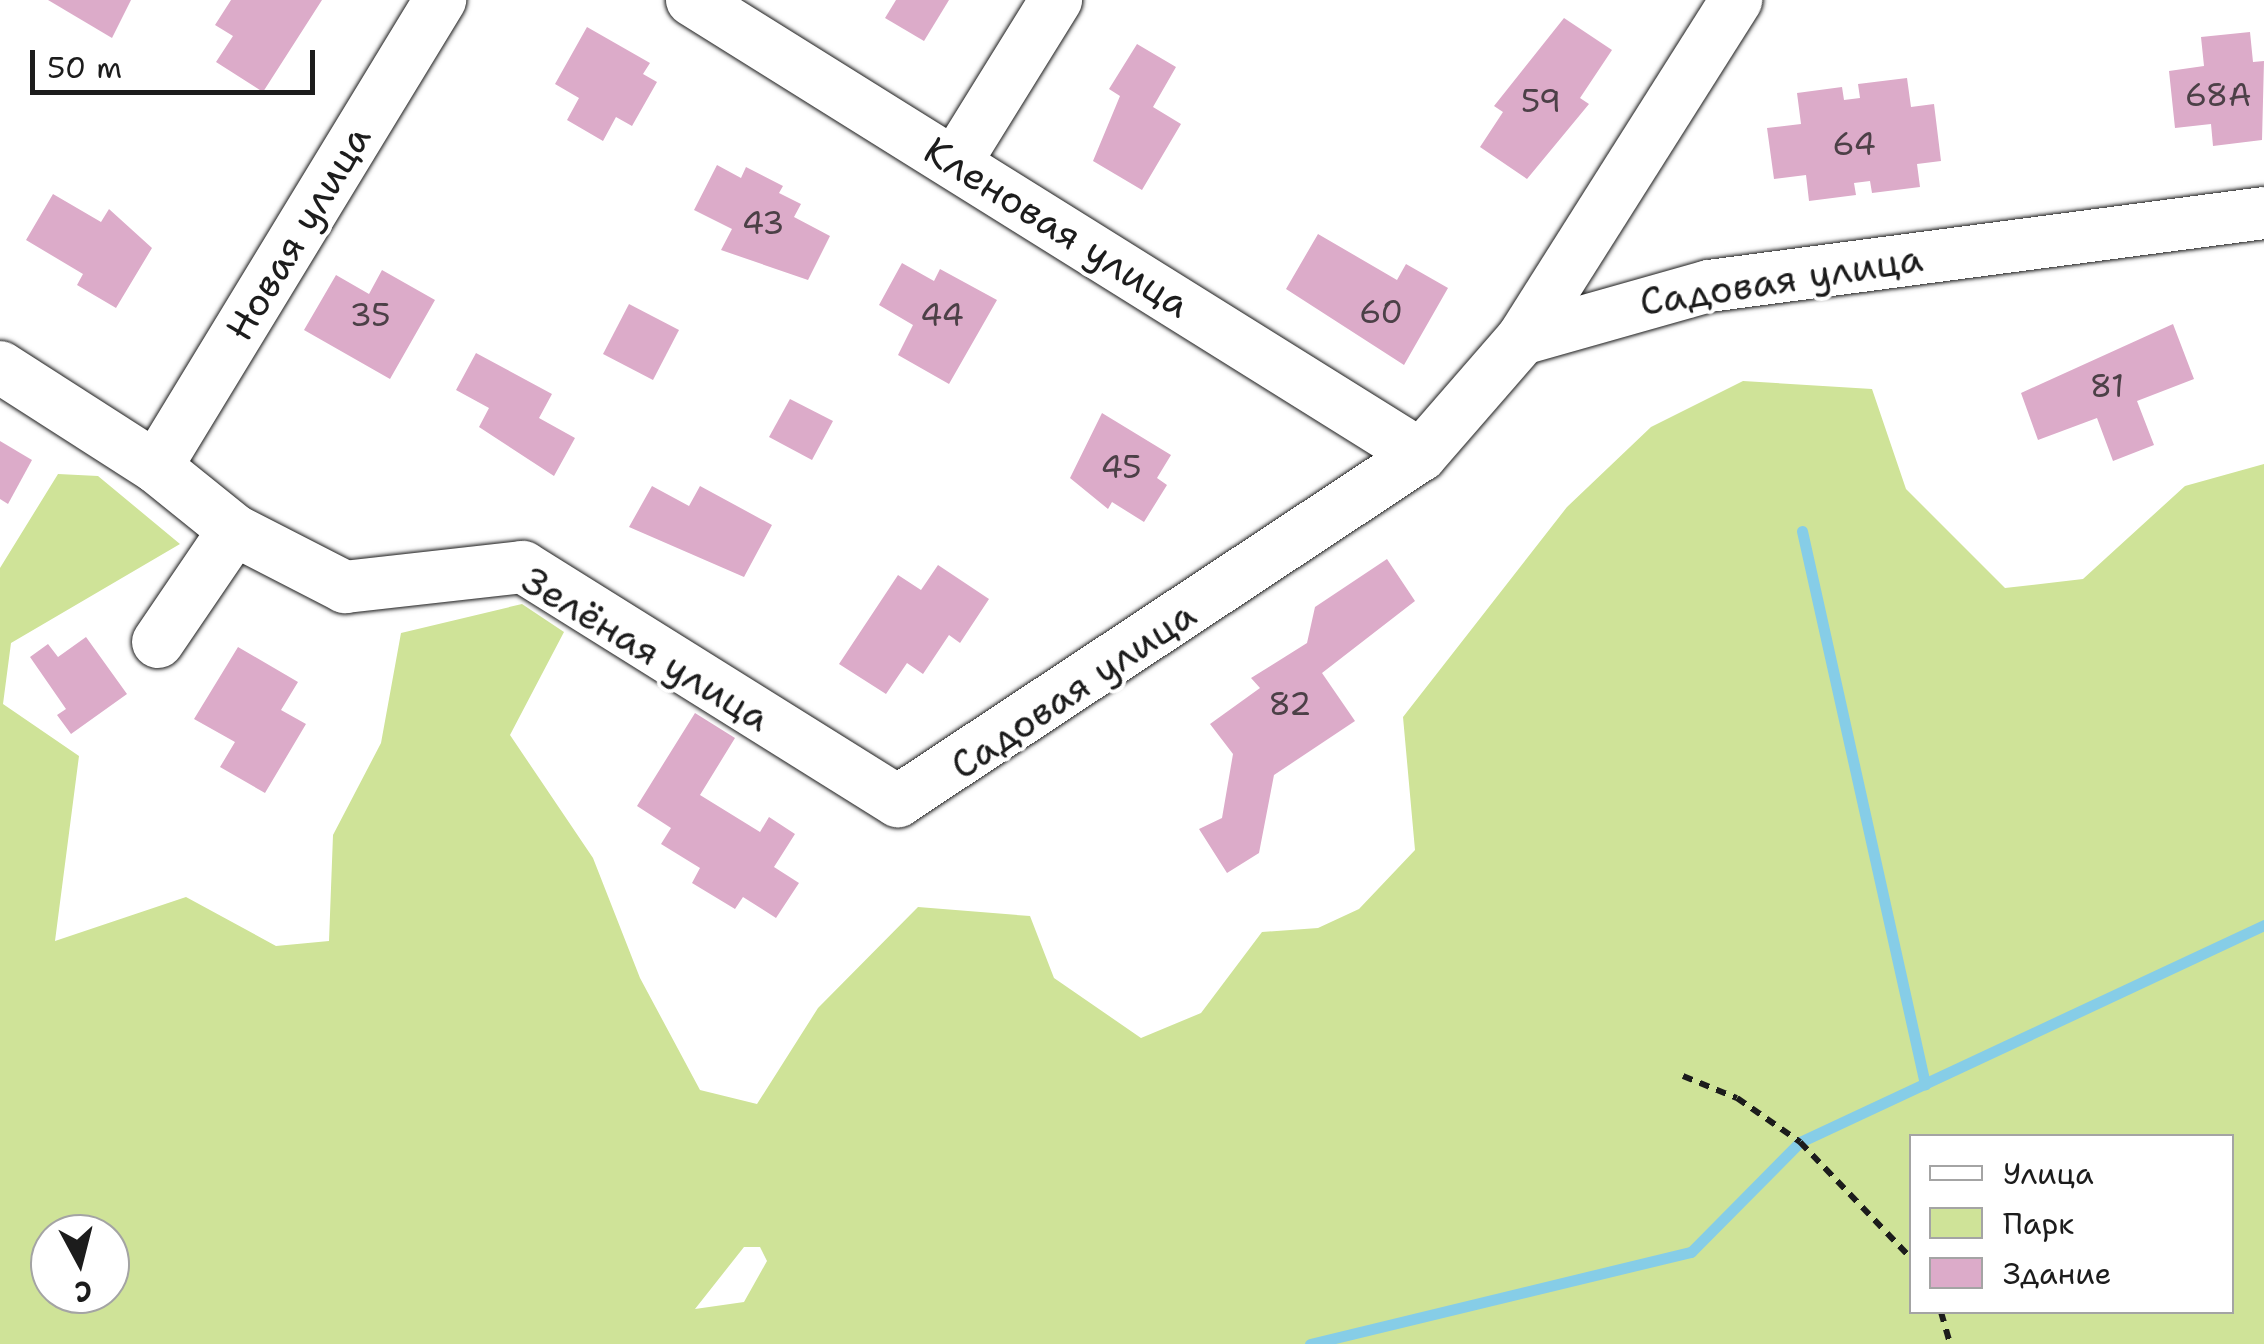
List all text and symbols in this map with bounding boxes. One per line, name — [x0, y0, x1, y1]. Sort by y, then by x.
scale bar — [35, 30, 320, 92]
text: 50 m — [47, 47, 122, 88]
house number: 68А — [2185, 76, 2251, 114]
house number: 59 — [1521, 82, 1561, 120]
street label: Новая улица — [216, 117, 380, 349]
house number: 64 — [1832, 125, 1876, 163]
street label: Кленовая улица — [916, 127, 1198, 327]
house number: 43 — [742, 204, 784, 242]
street label: Садовая улица — [1636, 235, 1926, 325]
house number: 60 — [1359, 293, 1403, 331]
house number: 35 — [349, 296, 391, 334]
house number: 44 — [920, 296, 964, 334]
house number: 81 — [2090, 367, 2124, 405]
house number: 45 — [1100, 448, 1142, 486]
street label: Зелёная улица — [514, 557, 778, 741]
street label: Садовая улица — [942, 591, 1204, 789]
house number: 82 — [1269, 685, 1311, 723]
legend — [1909, 1134, 2234, 1314]
text: Улица — [2003, 1153, 2094, 1194]
text: Парк — [2003, 1203, 2074, 1244]
north arrow — [30, 1214, 130, 1314]
text: Здание — [2003, 1253, 2112, 1294]
text: С — [73, 1272, 94, 1312]

